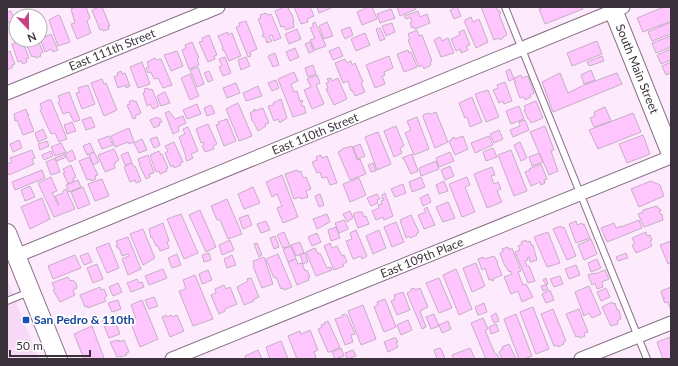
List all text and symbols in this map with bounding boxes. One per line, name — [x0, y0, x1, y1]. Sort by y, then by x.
north arrow — [8, 8, 48, 48]
street label: South Main Street — [613, 22, 663, 116]
street label: East 111th Street — [66, 25, 158, 74]
text: N — [26, 30, 38, 45]
street label: East 110th Street — [269, 109, 361, 158]
street label: East 109th Place — [378, 234, 466, 281]
place label: San Pedro & 110th — [34, 312, 135, 327]
marker: San Pedro & 110th — [21, 315, 31, 325]
scale bar — [10, 332, 90, 358]
text: 50 m — [16, 338, 43, 353]

